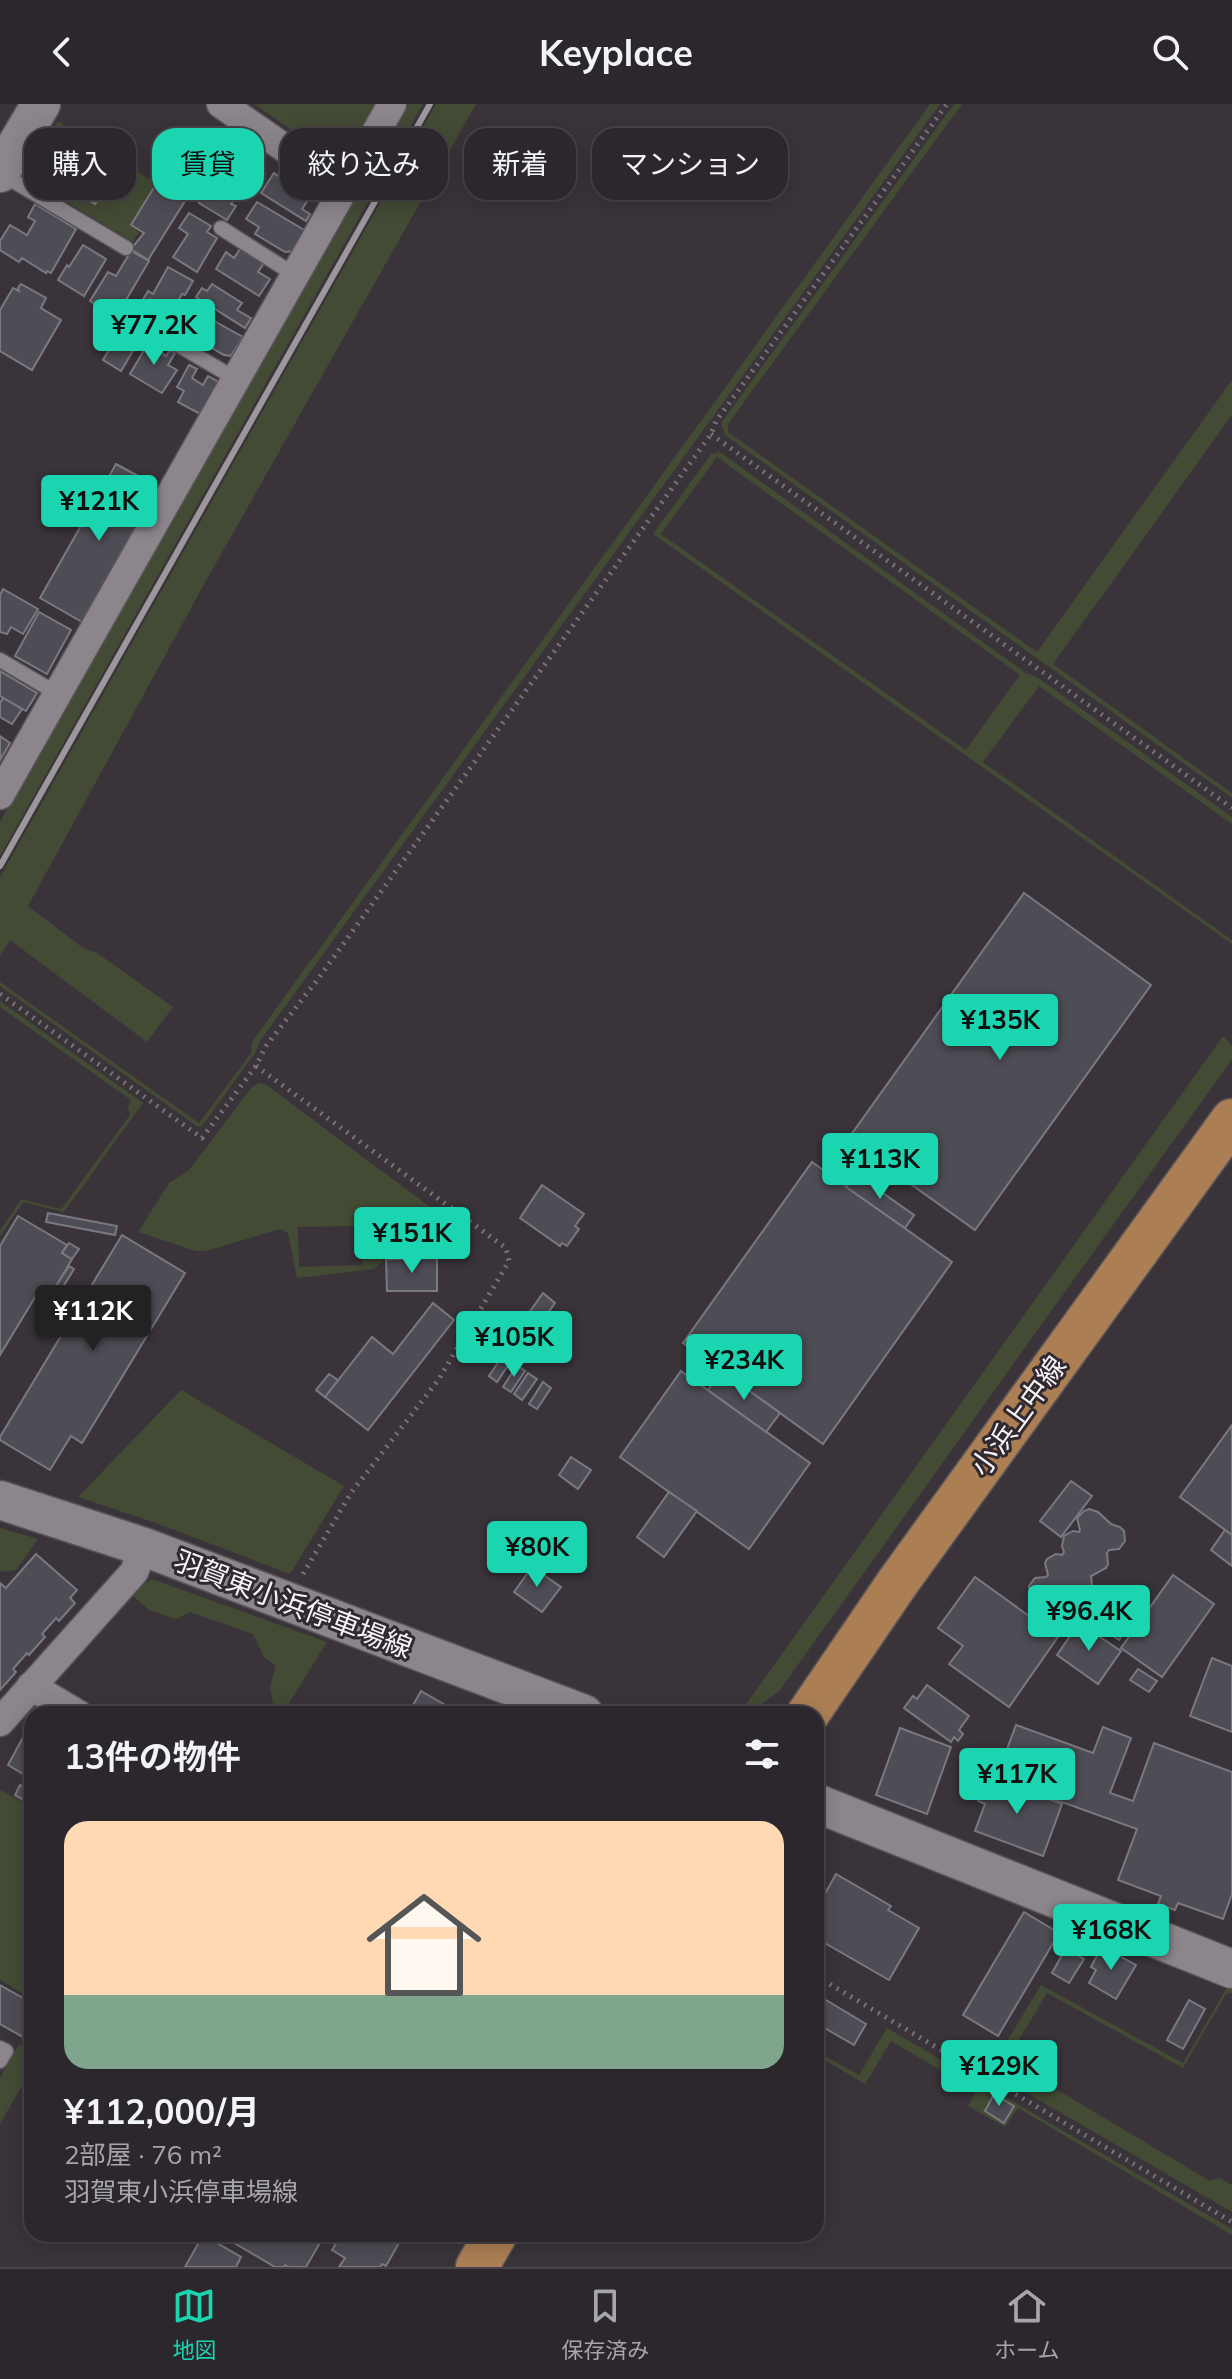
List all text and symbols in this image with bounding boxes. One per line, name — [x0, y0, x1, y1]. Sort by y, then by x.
icon: back — [40, 30, 84, 74]
text: Keyplace — [539, 30, 693, 75]
icon: search — [1148, 30, 1192, 74]
chip: 購入 — [24, 128, 136, 200]
chip: 賃貸 — [152, 128, 264, 200]
chip: 絞り込み — [280, 128, 448, 200]
chip: 新着 — [464, 128, 576, 200]
chip: マンション — [592, 128, 788, 200]
pin: ¥77.2K — [89, 299, 219, 367]
text: ¥77.2K — [111, 308, 197, 341]
pin: ¥121K — [43, 475, 155, 543]
text: ¥121K — [59, 484, 139, 517]
pin: ¥135K — [944, 994, 1056, 1062]
text: ¥135K — [960, 1003, 1040, 1036]
pin: ¥113K — [824, 1133, 936, 1201]
text: ¥113K — [840, 1142, 920, 1175]
pin: ¥151K — [356, 1207, 468, 1275]
text: ¥151K — [372, 1216, 452, 1249]
pin: ¥112K — [37, 1285, 149, 1353]
text: ¥112K — [53, 1294, 133, 1327]
pin: ¥105K — [458, 1311, 570, 1379]
text: ¥105K — [474, 1320, 554, 1353]
pin: ¥234K — [688, 1334, 800, 1402]
text: ¥234K — [704, 1343, 784, 1376]
street label: 小浜上中線 — [962, 1349, 1073, 1483]
pin: ¥80K — [490, 1521, 584, 1589]
text: ¥80K — [505, 1530, 569, 1563]
street label: 羽賀東小浜停車場線 — [169, 1542, 417, 1665]
pin: ¥96.4K — [1024, 1585, 1154, 1653]
text: ¥96.4K — [1046, 1594, 1132, 1627]
icon: filters — [740, 1732, 784, 1776]
text: 13件の物件 — [64, 1735, 241, 1778]
pin: ¥117K — [961, 1748, 1073, 1816]
text: ¥117K — [977, 1757, 1057, 1790]
icon: home — [352, 1873, 496, 2017]
pin: ¥168K — [1055, 1904, 1167, 1972]
text: ¥168K — [1071, 1913, 1151, 1946]
pin: ¥129K — [943, 2040, 1055, 2108]
text: ¥129K — [959, 2049, 1039, 2082]
text: ¥112,000/月 — [64, 2090, 260, 2133]
text: 2部屋 · 76 m² — [64, 2138, 222, 2171]
text: 羽賀東小浜停車場線 — [64, 2175, 298, 2208]
tab: 地図 — [172, 2284, 216, 2364]
tab: 保存済み — [561, 2284, 649, 2364]
tab: ホーム — [994, 2284, 1060, 2364]

